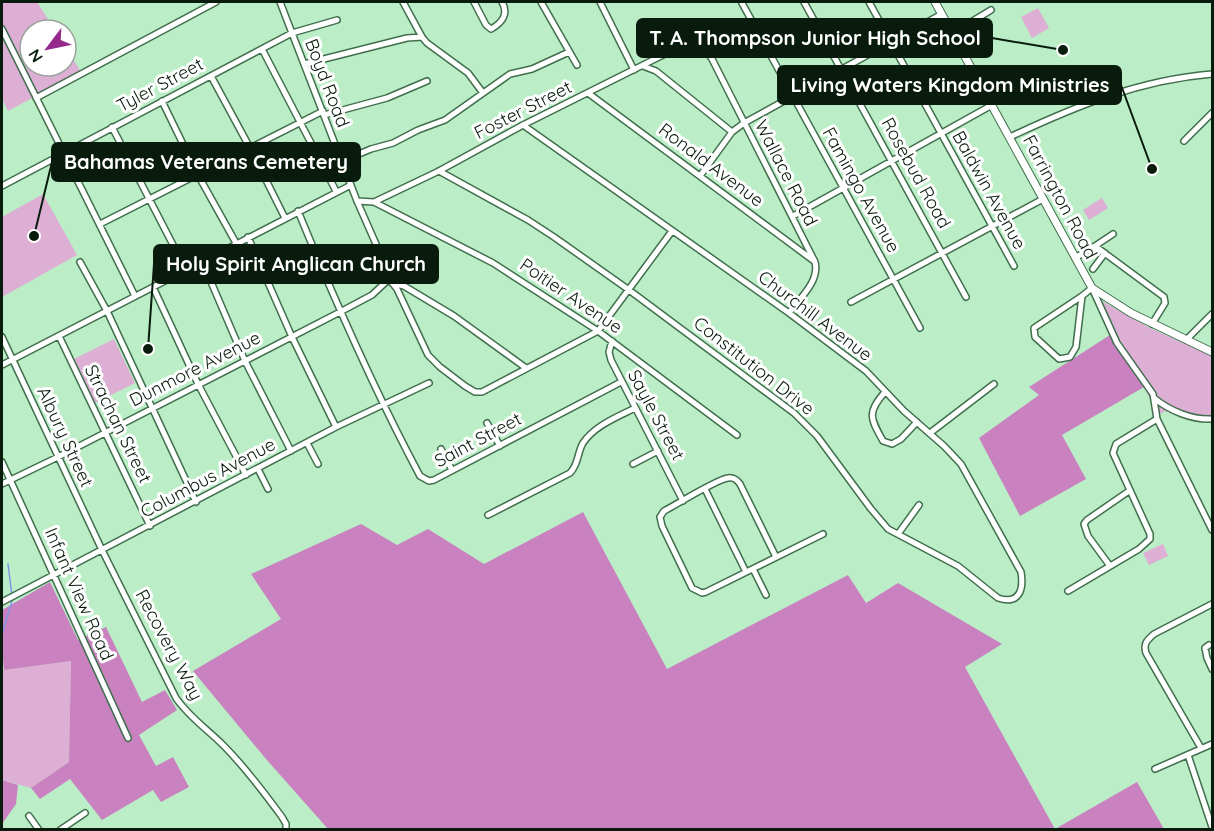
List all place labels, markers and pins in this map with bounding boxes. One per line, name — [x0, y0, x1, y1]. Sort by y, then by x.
callout: T. A. Thompson Junior High School — [637, 19, 992, 57]
callout: Living Waters Kingdom Ministries — [778, 66, 1121, 104]
callout: Bahamas Veterans Cemetery — [52, 143, 360, 181]
callout: Holy Spirit Anglican Church — [154, 245, 438, 283]

